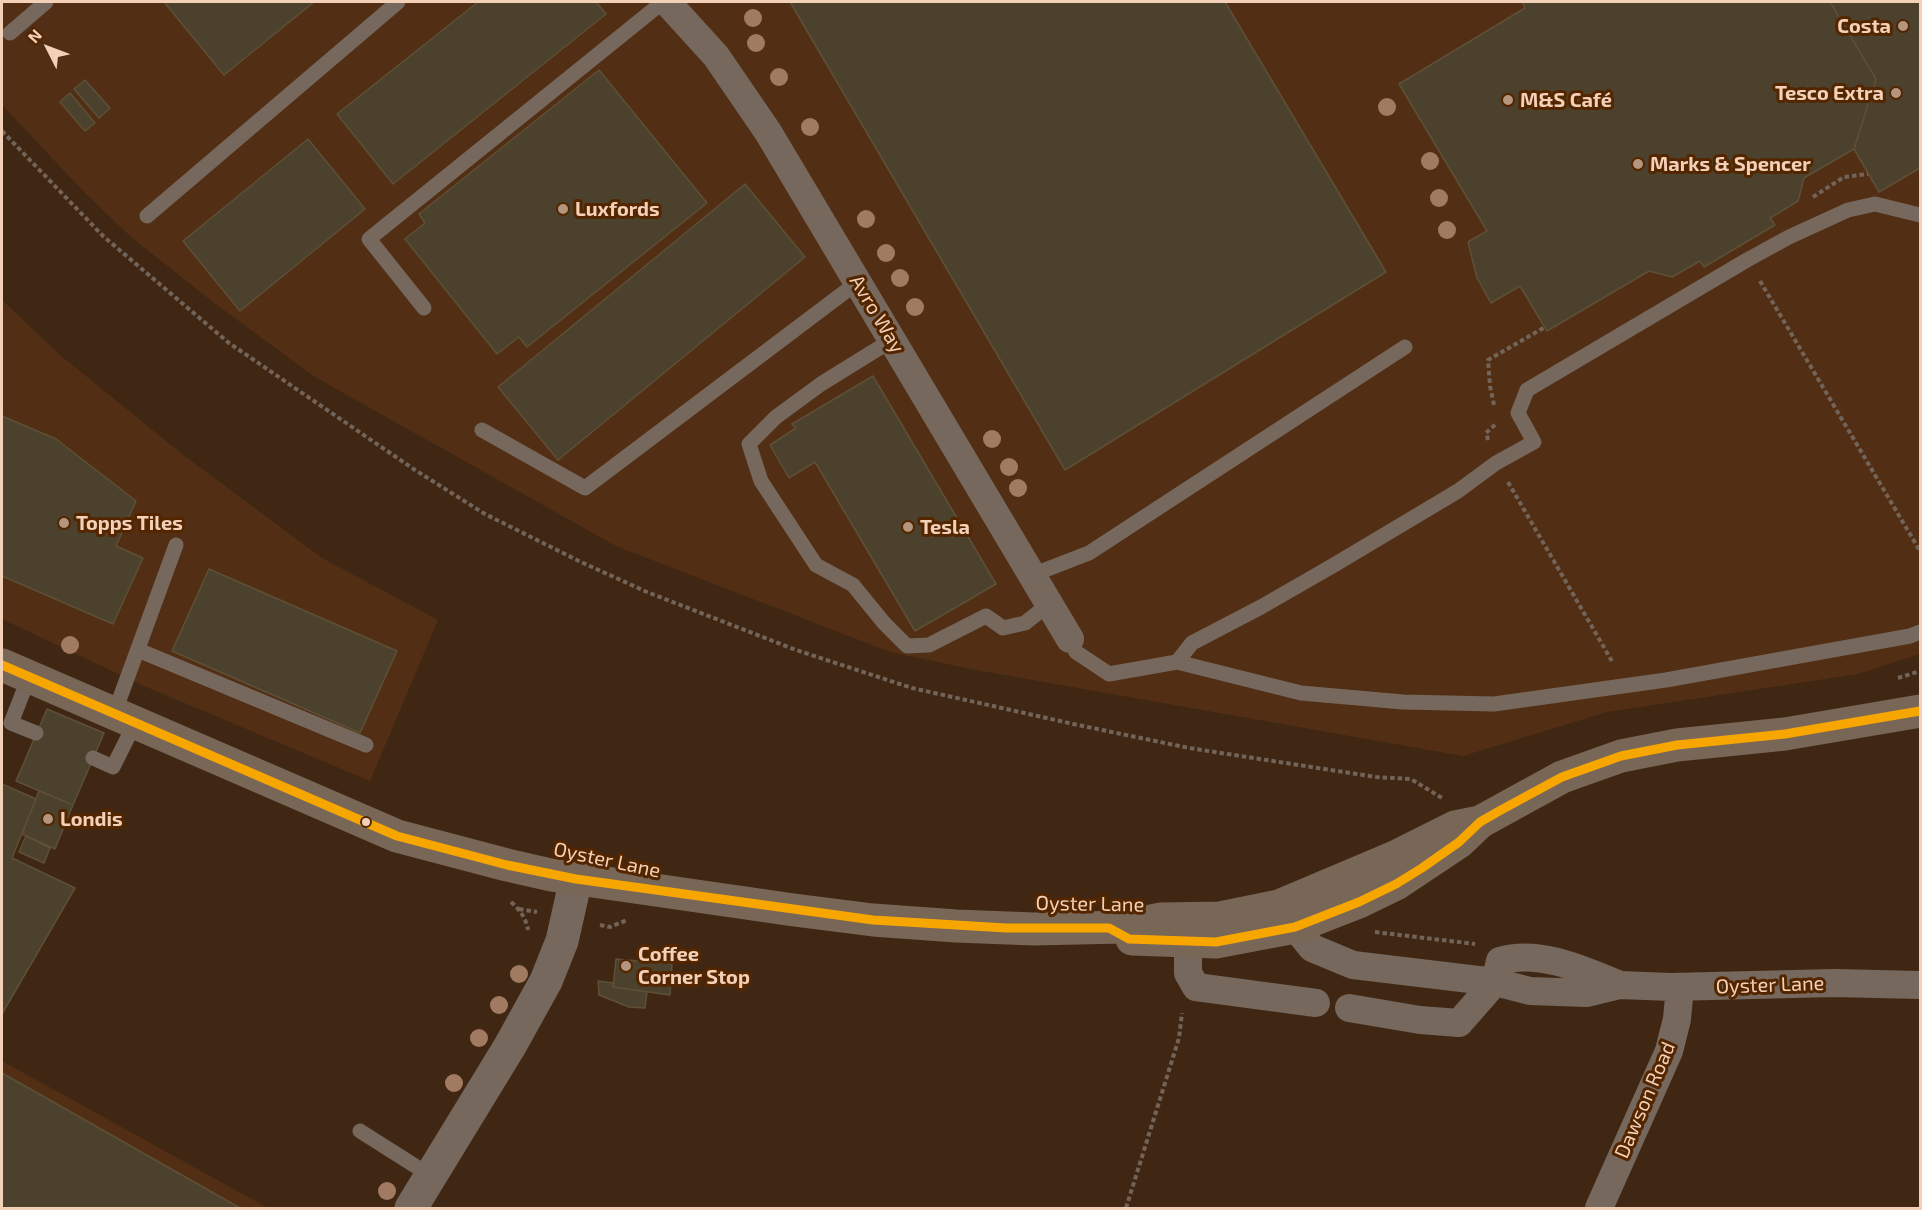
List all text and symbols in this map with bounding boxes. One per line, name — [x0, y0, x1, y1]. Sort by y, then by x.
place label: Costa — [1837, 14, 1891, 38]
north arrow — [18, 18, 78, 78]
marker: Costa — [1896, 19, 1910, 33]
text: N — [23, 25, 45, 46]
place label: Tesco Extra — [1775, 81, 1884, 105]
marker: Tesco Extra — [1889, 86, 1903, 100]
place label: M&S Café — [1520, 88, 1612, 112]
marker: M&S Café — [1501, 93, 1515, 107]
place label: Marks & Spencer — [1650, 152, 1811, 176]
marker: Marks & Spencer — [1631, 157, 1645, 171]
place label: Luxfords — [575, 197, 660, 221]
marker: Luxfords — [556, 202, 570, 216]
street label: Avro Way — [844, 271, 910, 357]
place label: Topps Tiles — [76, 511, 183, 535]
place label: Tesla — [920, 515, 970, 539]
marker: Topps Tiles — [57, 516, 71, 530]
marker: Tesla — [901, 520, 915, 534]
place label: Londis — [60, 807, 123, 831]
marker: Londis — [41, 812, 55, 826]
unlabelled marker — [360, 816, 372, 828]
street label: Oyster Lane — [551, 837, 663, 883]
street label: Oyster Lane — [1036, 891, 1144, 917]
place label: Coffee Corner Stop — [638, 942, 750, 989]
marker: Coffee Corner Stop — [619, 959, 633, 973]
street label: Oyster Lane — [1715, 971, 1825, 999]
street label: Dawson Road — [1610, 1038, 1680, 1162]

